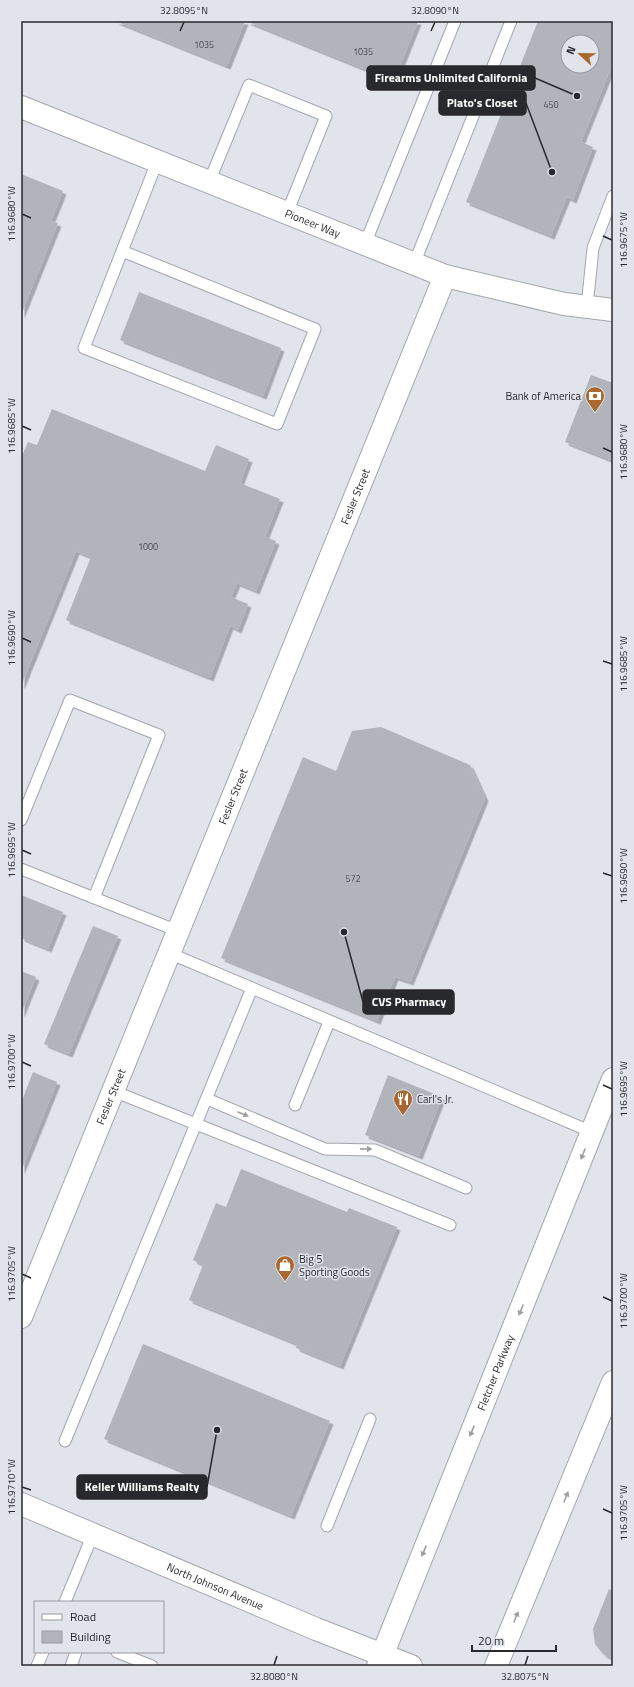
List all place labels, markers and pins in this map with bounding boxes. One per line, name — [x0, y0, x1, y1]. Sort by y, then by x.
callout: Firearms Unlimited California — [367, 66, 535, 90]
callout: Plato's Closet — [439, 91, 526, 115]
bank icon: Bank of America — [584, 385, 606, 413]
place label: Bank of America — [505, 388, 581, 404]
callout: CVS Pharmacy — [363, 990, 454, 1014]
restaurant icon: Carl's Jr. — [392, 1088, 414, 1116]
place label: Carl's Jr. — [417, 1091, 453, 1107]
place label: Big 5 Sporting Goods — [299, 1251, 370, 1280]
shop icon: Big 5 Sporting Goods — [274, 1254, 296, 1282]
callout: Keller Williams Realty — [77, 1475, 207, 1499]

